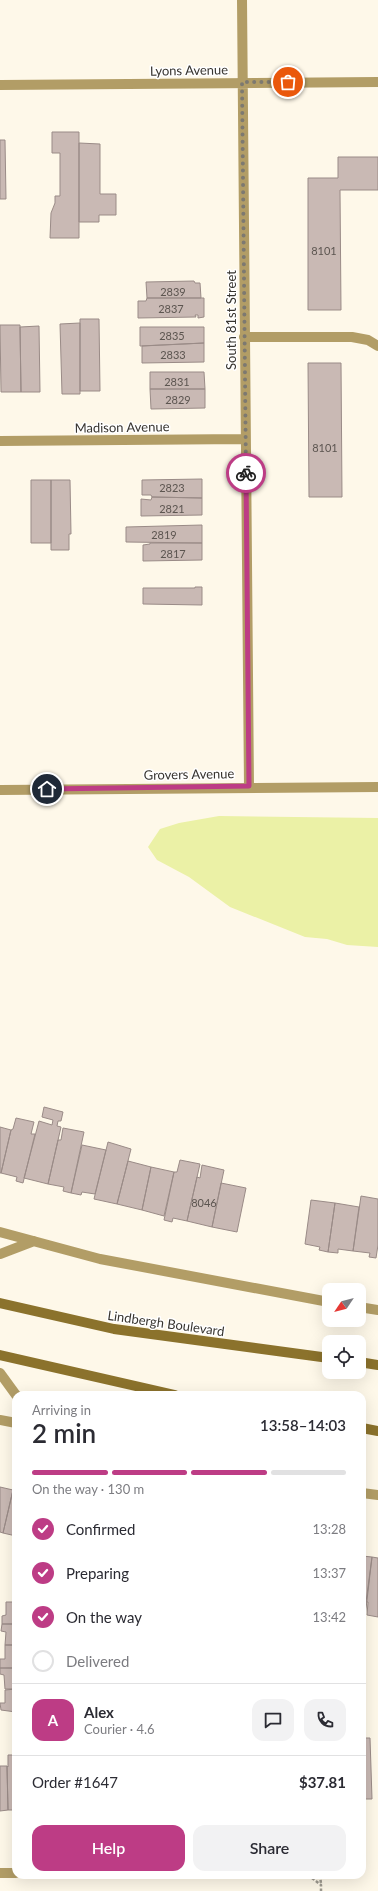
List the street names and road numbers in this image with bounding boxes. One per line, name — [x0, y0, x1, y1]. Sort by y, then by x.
street label: Lyons Avenue — [150, 61, 228, 79]
street label: South 81st Street — [223, 270, 239, 370]
street label: Madison Avenue — [74, 418, 170, 436]
street label: Grovers Avenue — [144, 765, 235, 783]
street label: Lindbergh Boulevard — [107, 1307, 225, 1339]

